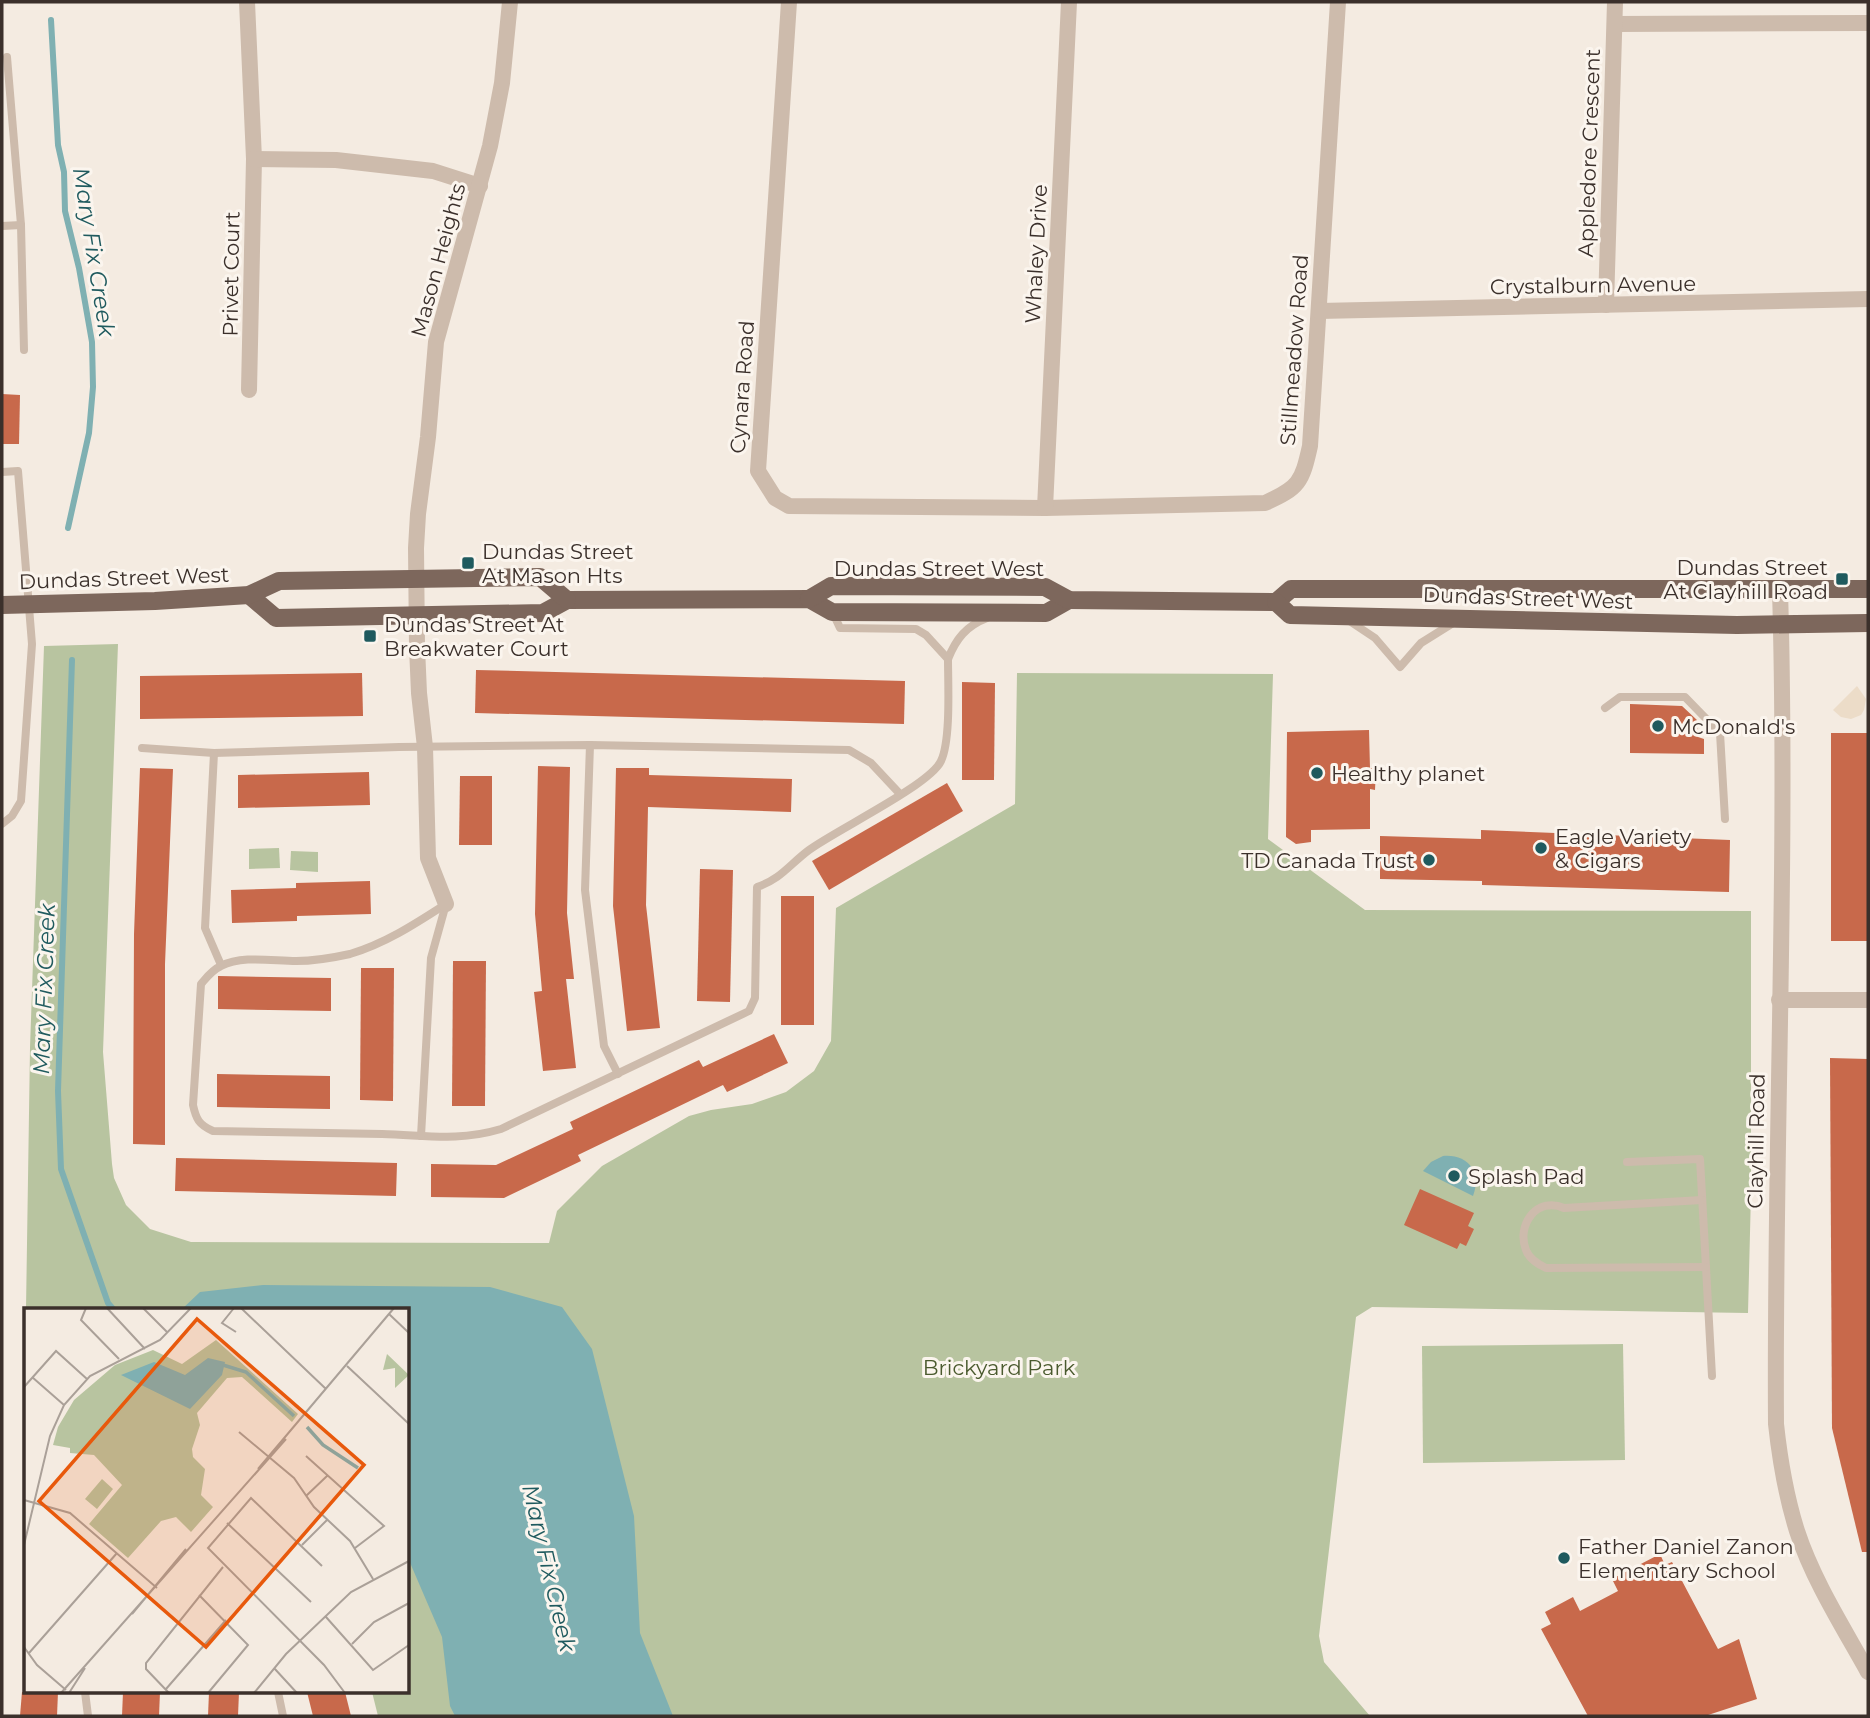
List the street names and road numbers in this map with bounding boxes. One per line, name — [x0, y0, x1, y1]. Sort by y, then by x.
street label: Appledore Crescent — [1573, 48, 1605, 258]
street label: Mason Heights — [405, 180, 471, 340]
street label: Whaley Drive — [1020, 184, 1052, 324]
street label: Privet Court — [217, 211, 245, 337]
street label: Stillmeadow Road — [1275, 254, 1313, 446]
street label: Crystalburn Avenue — [1490, 271, 1696, 299]
street label: Cynara Road — [725, 320, 759, 454]
street label: Dundas Street West — [834, 556, 1044, 581]
street label: Dundas Street West — [18, 562, 230, 594]
street label: Dundas Street West — [1422, 582, 1634, 614]
street label: Clayhill Road — [1742, 1073, 1770, 1209]

